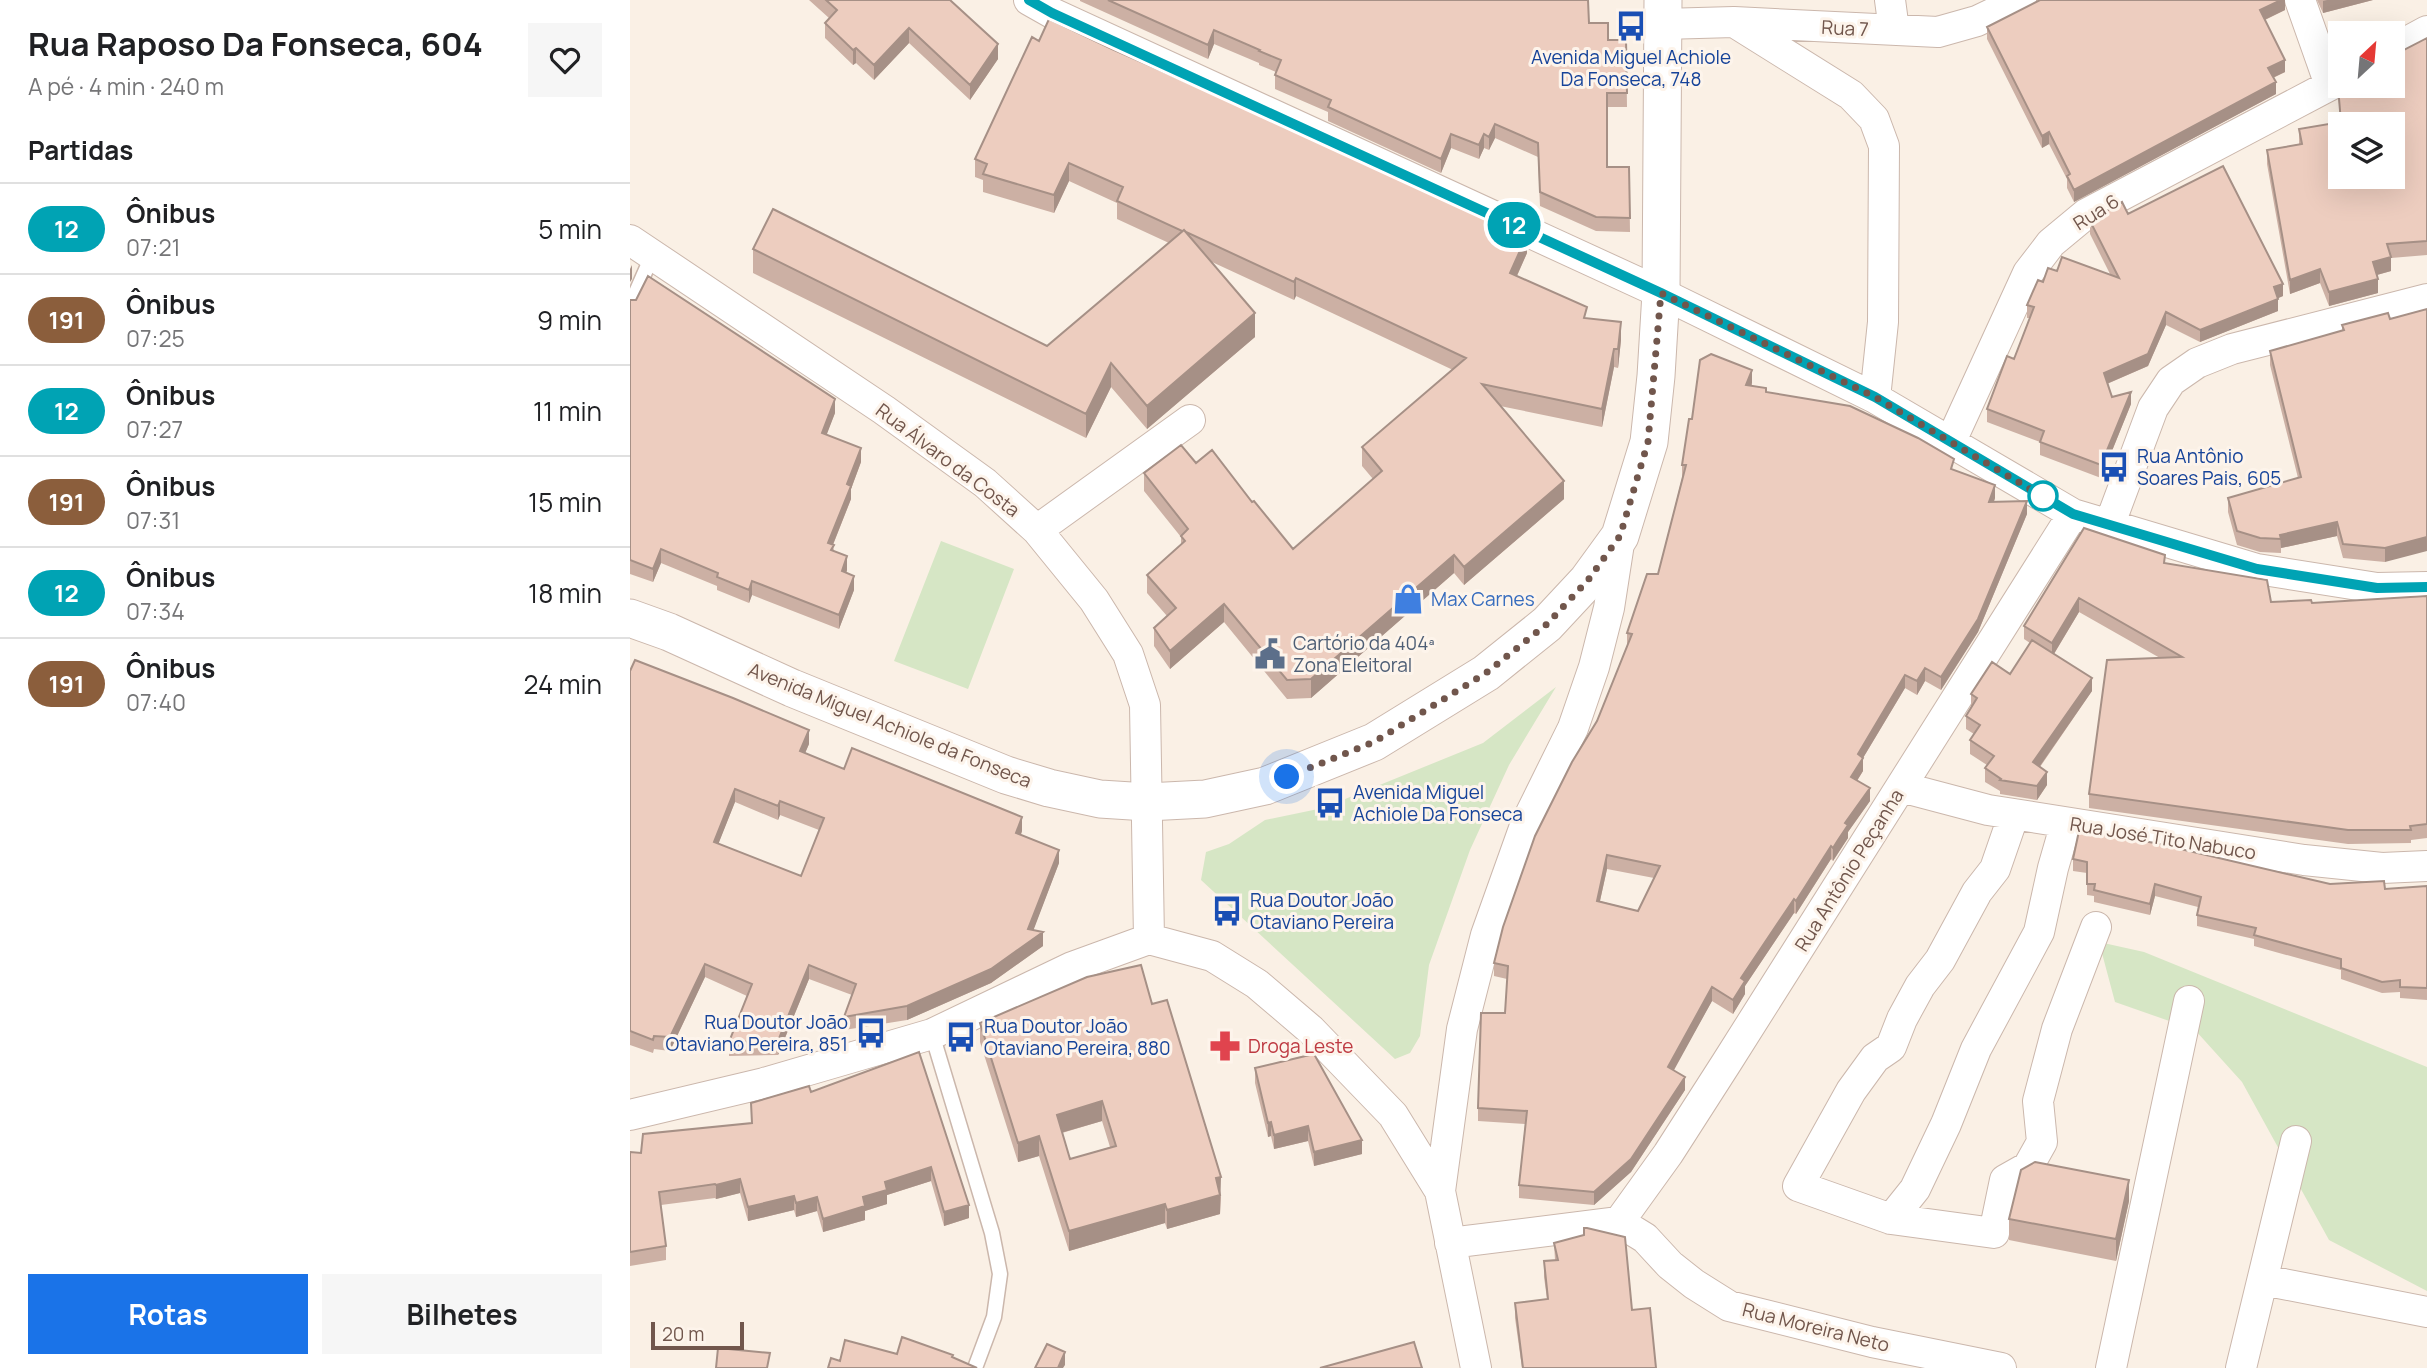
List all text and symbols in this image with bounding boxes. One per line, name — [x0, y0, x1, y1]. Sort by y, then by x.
bus stop icon: Avenida Miguel Achiole Da Fonseca, 748 — [1614, 9, 1648, 43]
street label: Rua 7 — [1821, 14, 1869, 42]
text: Rua Raposo Da Fonseca, 604 — [28, 21, 483, 66]
north arrow — [2328, 21, 2404, 98]
map controls — [2328, 21, 2405, 189]
button: heart — [528, 23, 602, 97]
place label: Avenida Miguel Achiole Da Fonseca, 748 — [1531, 44, 1731, 92]
text: A pé · 4 min · 240 m — [28, 70, 224, 102]
button: layers — [2328, 112, 2405, 189]
text: Partidas — [28, 132, 133, 168]
street label: Rua 6 — [2068, 188, 2124, 236]
text: Ônibus — [126, 195, 215, 231]
line badge: 12 — [1482, 202, 1546, 248]
text: 12 — [1502, 208, 1526, 241]
text: 5 min — [538, 211, 602, 247]
text: 12 — [54, 212, 79, 245]
text: 07:21 — [126, 231, 181, 263]
text: Ônibus — [126, 286, 215, 322]
text: 9 min — [537, 302, 602, 338]
text: 191 — [49, 303, 84, 336]
text: 07:25 — [126, 322, 185, 354]
text: Ônibus — [126, 377, 215, 413]
text: 11 min — [533, 393, 602, 429]
text: 12 — [54, 394, 79, 427]
street label: Rua Álvaro da Costa — [871, 397, 1025, 523]
text: 07:27 — [126, 413, 183, 445]
place label: Rua Antônio Soares Pais, 605 — [2137, 443, 2281, 491]
bus stop icon: Rua Antônio Soares Pais, 605 — [2097, 450, 2131, 484]
text: Ônibus — [126, 468, 215, 504]
unlabelled marker — [2028, 481, 2058, 511]
text: 15 min — [528, 484, 602, 520]
text: 191 — [49, 485, 84, 518]
text: 07:31 — [126, 504, 180, 536]
text: Ônibus — [126, 559, 215, 595]
text: 18 min — [528, 575, 602, 611]
text: 12 — [54, 576, 79, 609]
shop icon: Max Carnes — [1391, 582, 1425, 616]
place label: Max Carnes — [1431, 586, 1535, 612]
text: 07:34 — [126, 595, 185, 627]
place label: Cartório da 404ª Zona Eleitoral — [1293, 630, 1434, 678]
public building icon: Cartório da 404ª Zona Eleitoral — [1253, 637, 1287, 671]
text: Ônibus — [126, 650, 215, 686]
street label: Avenida Miguel Achiole da Fonseca — [744, 656, 1036, 794]
text: 24 min — [524, 666, 602, 702]
text: 191 — [49, 667, 84, 700]
text: 07:40 — [126, 686, 186, 718]
your location — [1269, 759, 1304, 794]
place label: Avenida Miguel Achiole Da Fonseca — [1353, 779, 1523, 827]
street label: Rua Antônio Peçanha — [1788, 784, 1910, 956]
bus stop icon: Avenida Miguel Achiole Da Fonseca — [1313, 786, 1347, 820]
street label: Rua José Tito Nabuco — [2068, 810, 2258, 866]
place label: Rua Doutor João Otaviano Pereira — [1250, 887, 1394, 935]
bus stop icon: Rua Doutor João Otaviano Pereira — [1210, 894, 1244, 928]
place label: Rua Doutor João Otaviano Pereira, 851 — [666, 1009, 848, 1057]
place label: Rua Doutor João Otaviano Pereira, 880 — [984, 1013, 1171, 1061]
bus stop icon: Rua Doutor João Otaviano Pereira, 851 — [854, 1016, 888, 1050]
bus stop icon: Rua Doutor João Otaviano Pereira, 880 — [944, 1020, 978, 1054]
pharmacy icon: Droga Leste — [1208, 1029, 1242, 1063]
place label: Droga Leste — [1248, 1033, 1353, 1059]
button: Rotas — [28, 1274, 308, 1354]
button: Bilhetes — [322, 1274, 602, 1354]
street label: Rua Moreira Neto — [1740, 1296, 1892, 1358]
scale bar — [651, 1319, 744, 1351]
text: 20 m — [662, 1321, 704, 1347]

